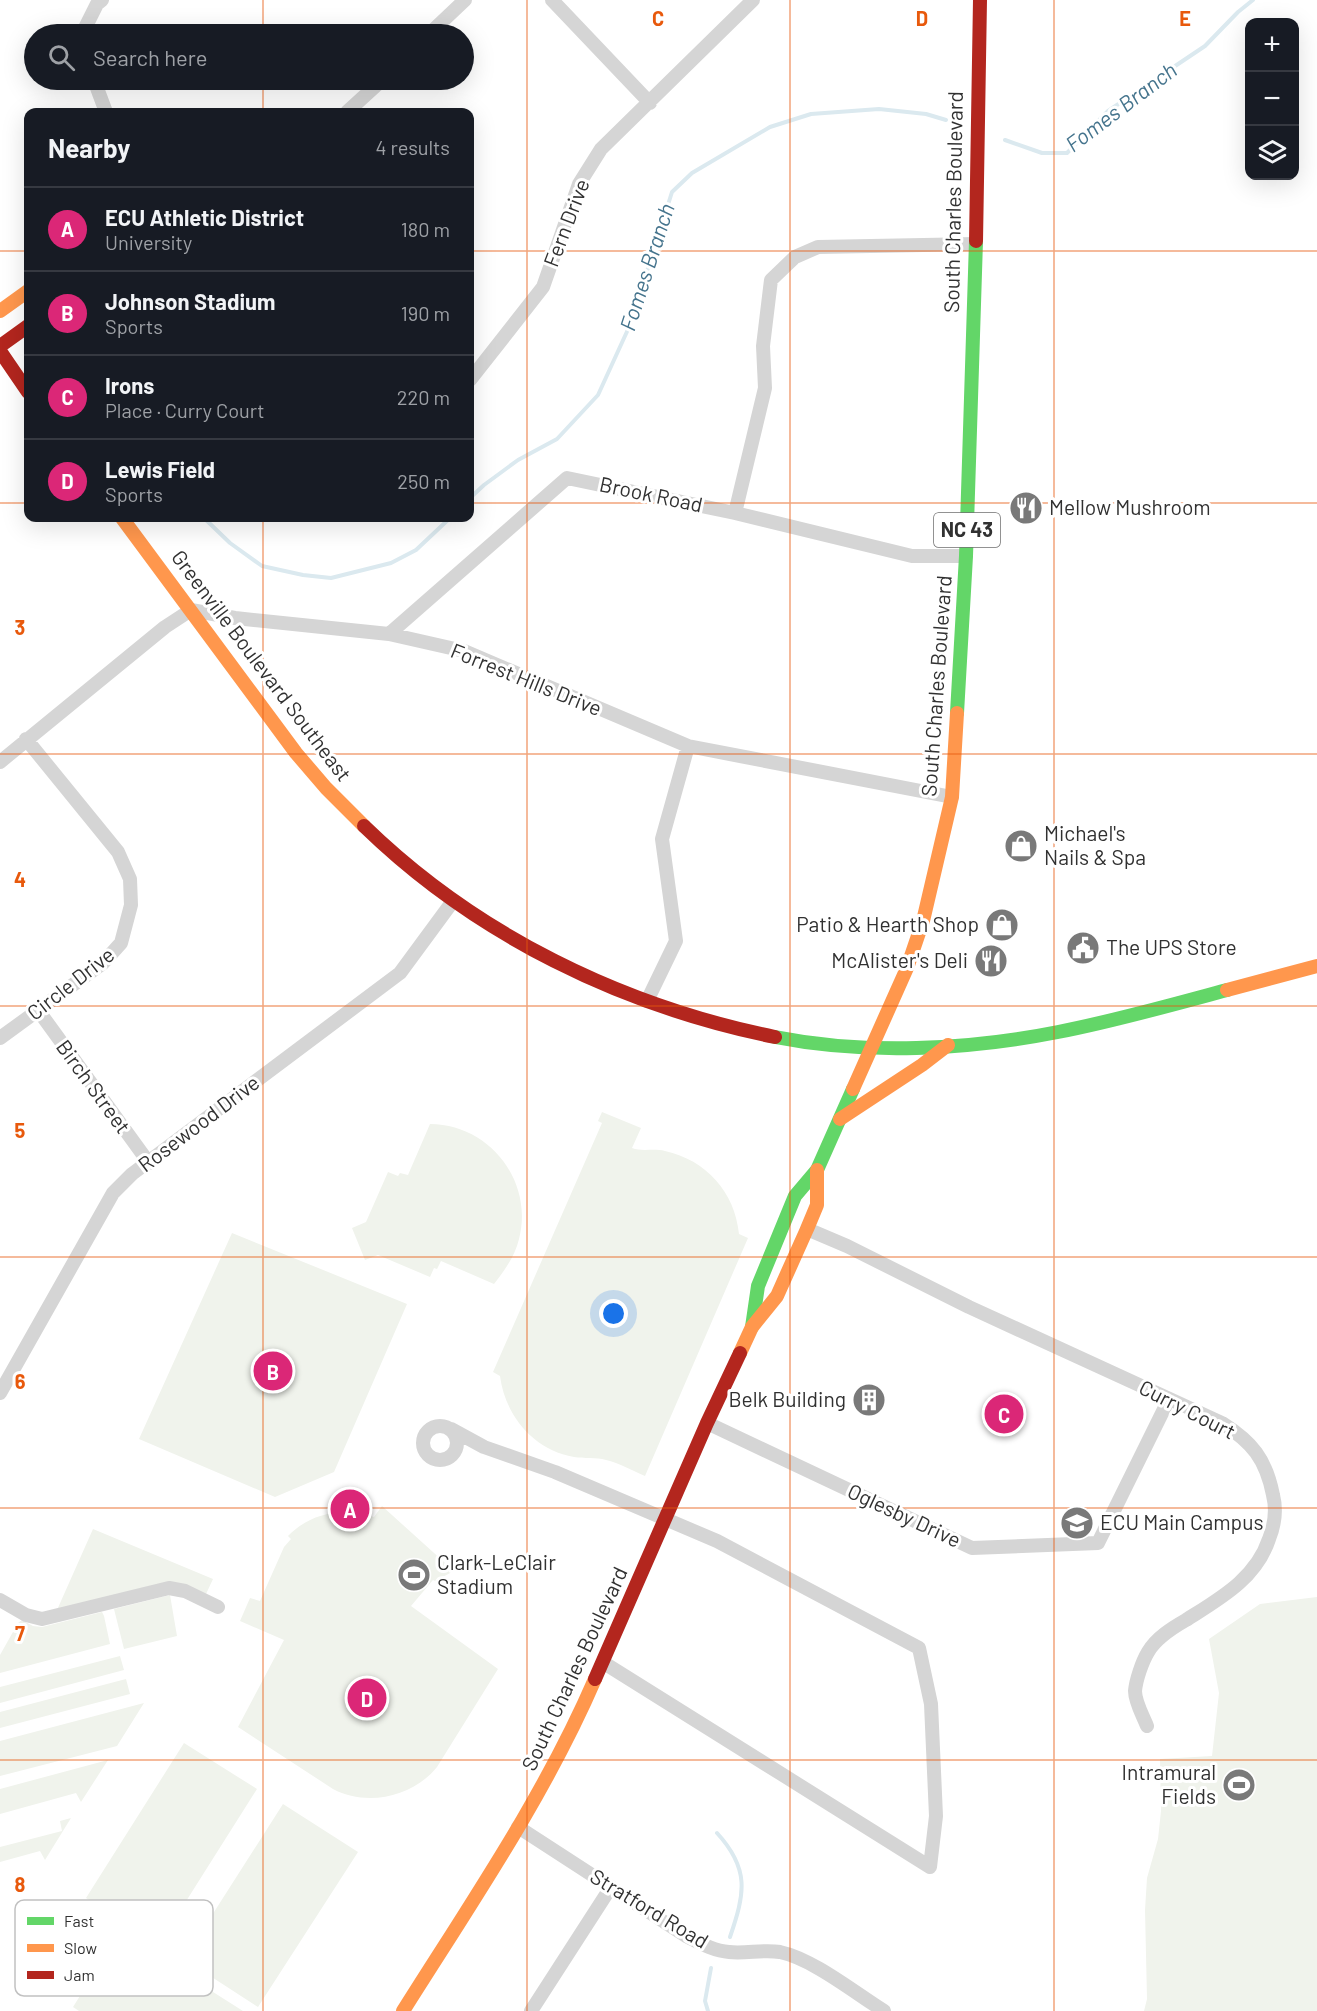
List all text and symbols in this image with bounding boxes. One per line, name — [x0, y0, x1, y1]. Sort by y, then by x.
text: C — [652, 6, 664, 30]
text: D — [916, 6, 928, 30]
text: E — [1179, 6, 1191, 30]
map controls — [1245, 18, 1299, 180]
button: + — [1245, 18, 1299, 72]
search box — [24, 24, 474, 90]
icon: search — [45, 41, 78, 74]
text: Search here — [93, 44, 207, 70]
water label: Fomes Branch — [1060, 56, 1181, 156]
button: − — [1245, 72, 1299, 126]
street label: South Charles Boulevard — [938, 91, 967, 313]
button: layers — [1245, 126, 1299, 180]
text: Nearby — [48, 132, 130, 163]
text: 4 results — [375, 135, 450, 159]
street label: Fern Drive — [537, 175, 594, 270]
water label: Fomes Branch — [613, 200, 679, 334]
text: ECU Athletic District — [105, 204, 304, 230]
text: A — [61, 217, 74, 241]
text: 180 m — [401, 217, 450, 241]
text: University — [105, 230, 192, 254]
text: Johnson Stadium — [105, 288, 275, 314]
text: B — [61, 301, 74, 325]
text: 190 m — [401, 301, 450, 325]
text: Sports — [105, 314, 163, 338]
text: Irons — [105, 372, 154, 398]
text: C — [61, 385, 74, 409]
text: 220 m — [397, 385, 450, 409]
text: Place · Curry Court — [105, 398, 265, 422]
text: Lewis Field — [105, 456, 215, 482]
text: D — [61, 469, 74, 493]
text: 250 m — [397, 469, 450, 493]
street label: Brook Road — [597, 470, 705, 517]
text: Sports — [105, 482, 163, 506]
restaurant icon: Mellow Mushroom — [1008, 490, 1044, 526]
place label: Mellow Mushroom — [1049, 494, 1211, 519]
road number: NC 43 — [934, 513, 1000, 547]
street label: Greenville Boulevard Southeast — [167, 545, 357, 786]
street label: South Charles Boulevard — [915, 574, 956, 797]
text: 3 — [15, 615, 25, 639]
street label: Forrest Hills Drive — [447, 637, 606, 720]
place label: Michael's Nails & Spa — [1044, 820, 1146, 869]
shop icon: Michael's Nails & Spa — [1003, 828, 1039, 864]
text: 4 — [14, 867, 26, 891]
shop icon: Patio & Hearth Shop — [984, 907, 1020, 943]
place label: Patio & Hearth Shop — [796, 911, 979, 936]
public building icon: The UPS Store — [1065, 930, 1101, 966]
place label: The UPS Store — [1106, 934, 1237, 959]
street label: Circle Drive — [22, 941, 119, 1025]
restaurant icon: McAlister's Deli — [973, 943, 1009, 979]
place label: McAlister's Deli — [831, 947, 968, 972]
street label: Birch Street — [52, 1034, 137, 1138]
street label: Rosewood Drive — [133, 1069, 264, 1177]
text: 5 — [15, 1118, 26, 1142]
your location — [599, 1299, 628, 1328]
pin: B — [254, 1348, 292, 1394]
text: 6 — [15, 1369, 26, 1393]
street label: Curry Court — [1135, 1374, 1240, 1444]
building icon: Belk Building — [851, 1382, 887, 1418]
place label: Belk Building — [728, 1386, 846, 1411]
pin: C — [984, 1392, 1024, 1436]
street label: Oglesby Drive — [844, 1478, 965, 1552]
pin: A — [330, 1486, 370, 1532]
school or university icon: ECU Main Campus — [1059, 1505, 1095, 1541]
place label: ECU Main Campus — [1100, 1509, 1264, 1534]
place label: Clark-LeClair Stadium — [437, 1549, 556, 1598]
sports icon: Clark-LeClair Stadium — [396, 1557, 432, 1593]
street label: South Charles Boulevard — [515, 1563, 632, 1774]
text: 7 — [15, 1621, 25, 1645]
pin: D — [348, 1676, 386, 1720]
place label: Intramural Fields — [1121, 1759, 1216, 1808]
sports icon: Intramural Fields — [1221, 1767, 1257, 1803]
street label: Stratford Road — [586, 1863, 713, 1953]
text: 8 — [15, 1872, 26, 1896]
legend — [15, 1900, 213, 1996]
text: Fast — [64, 1911, 94, 1930]
text: Slow — [64, 1938, 97, 1957]
text: Jam — [64, 1965, 95, 1984]

